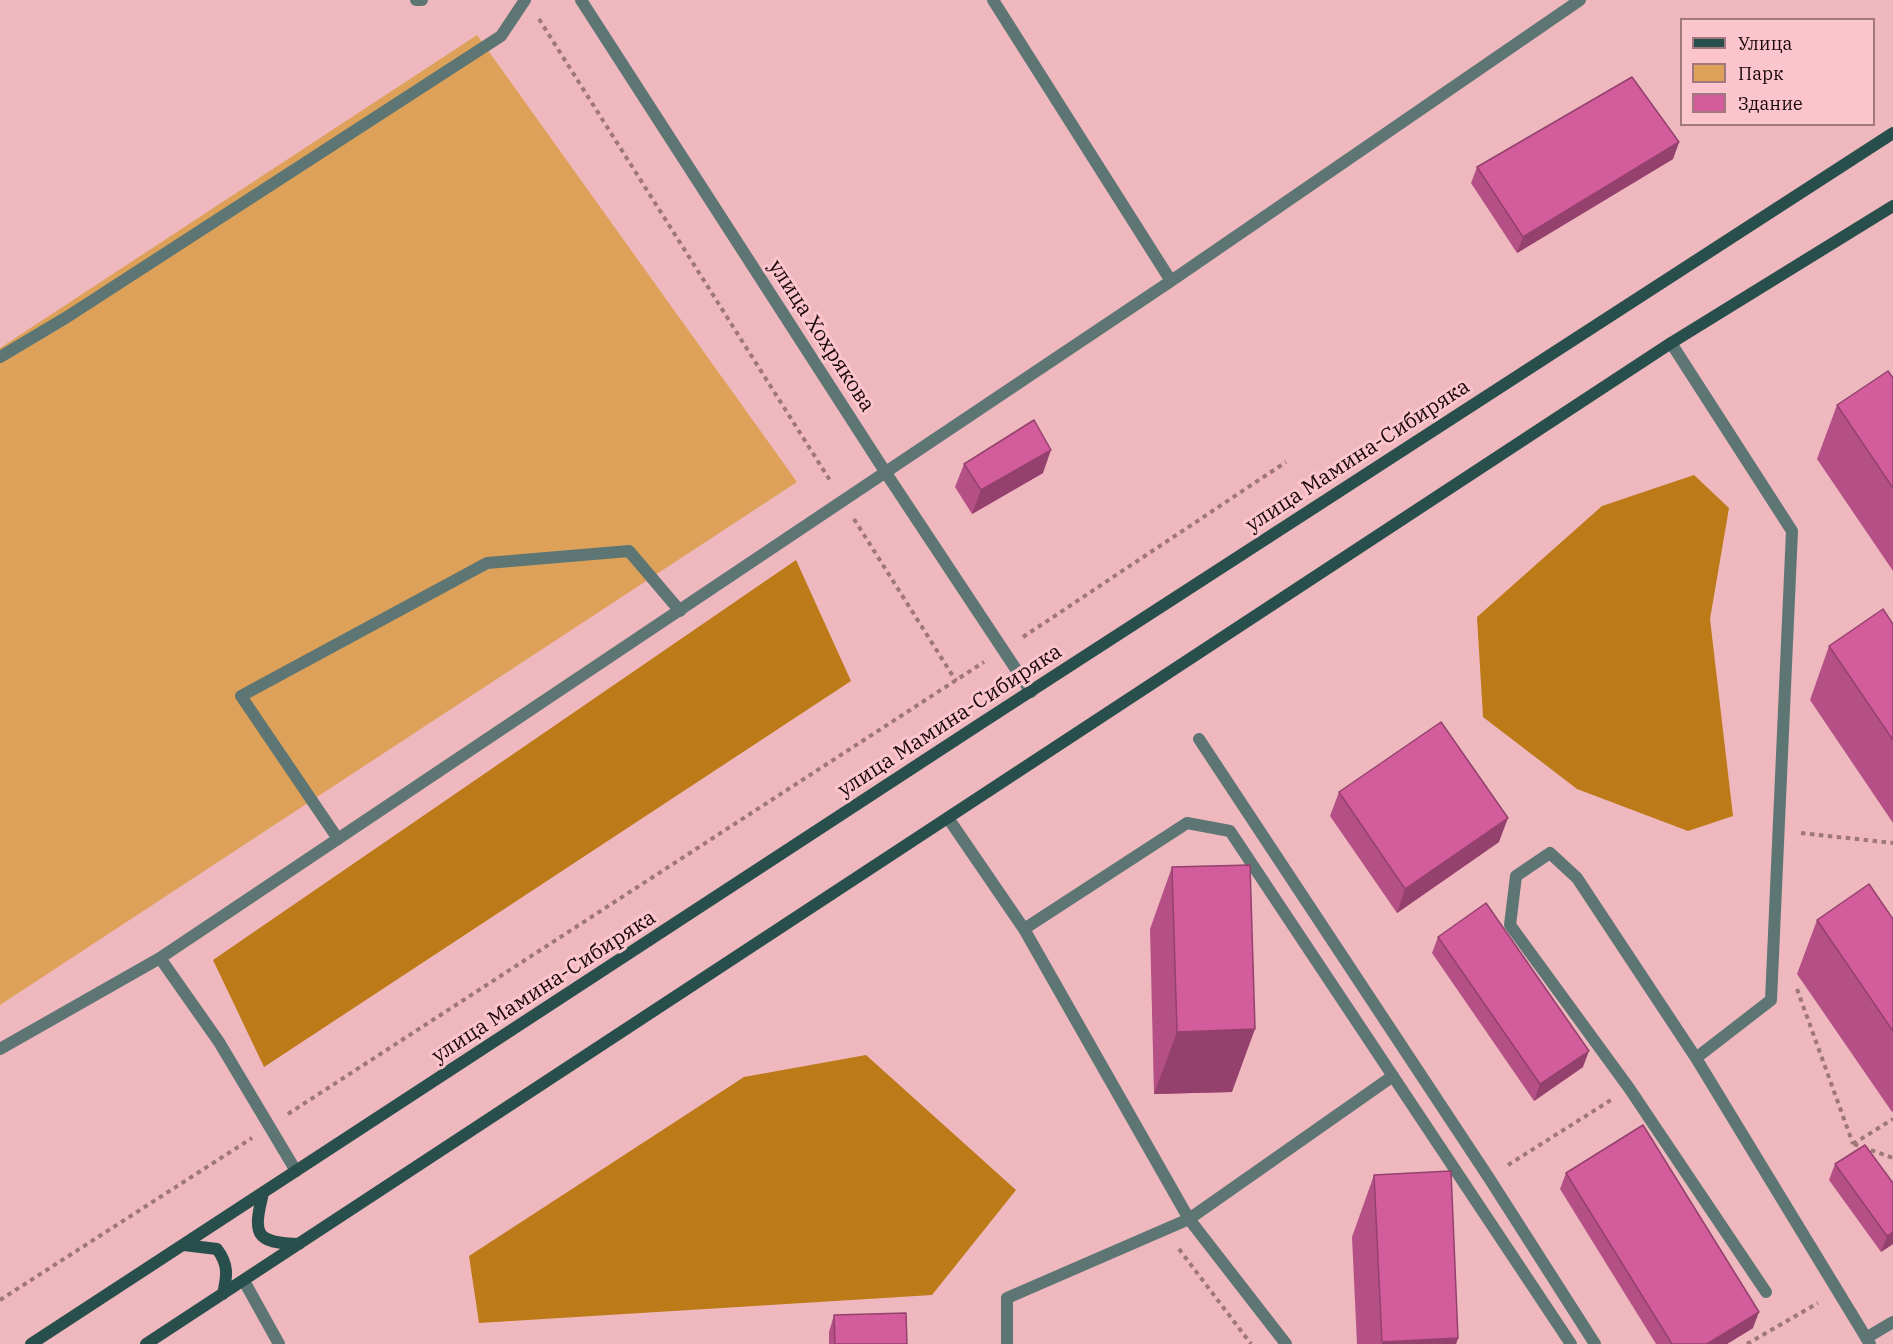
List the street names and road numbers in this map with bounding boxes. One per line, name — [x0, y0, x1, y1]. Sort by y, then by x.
street label: улица Хохрякова — [762, 255, 880, 417]
street label: улица Мамина-Сибиряка — [1241, 374, 1475, 538]
street label: улица Мамина-Сибиряка — [833, 639, 1067, 803]
street label: улица Мамина-Сибиряка — [427, 905, 661, 1069]

